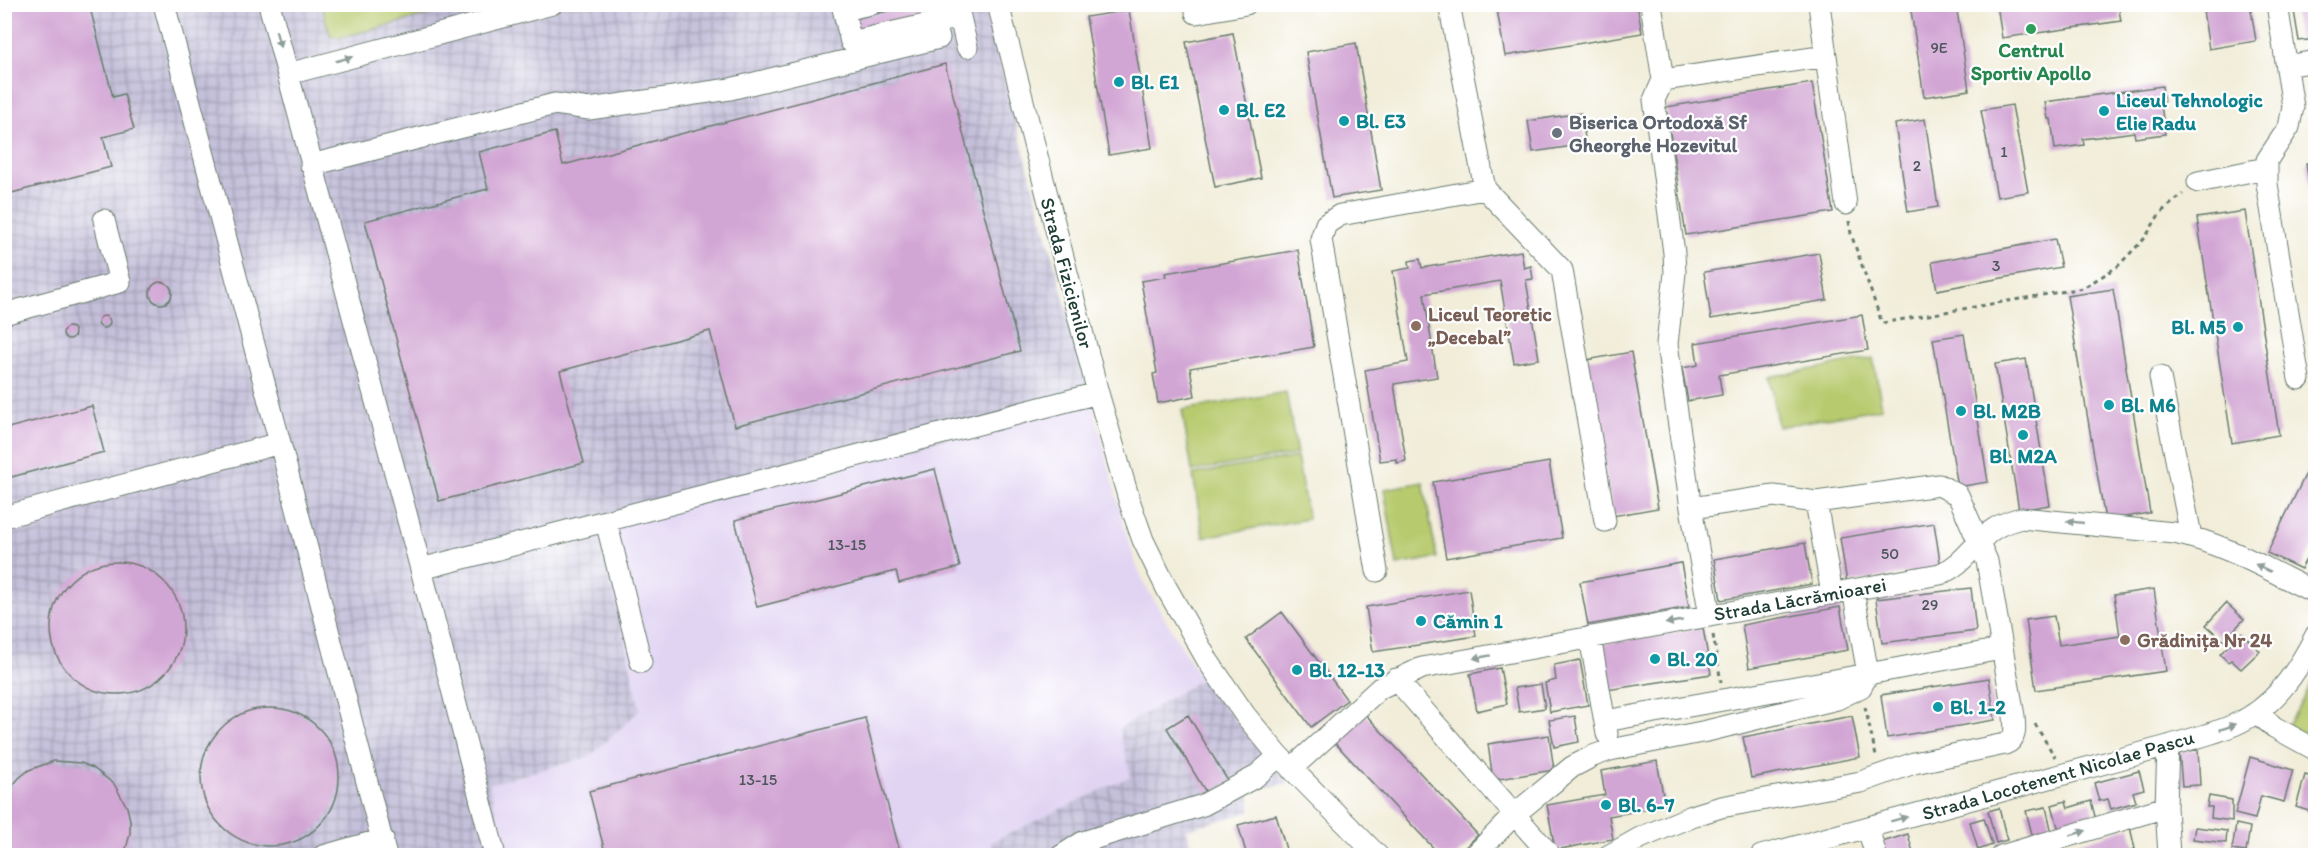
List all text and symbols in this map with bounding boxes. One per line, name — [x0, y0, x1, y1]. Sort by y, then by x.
marker: Centrul Sportiv Apollo — [2024, 22, 2038, 36]
one-way arrow — [274, 30, 284, 48]
house number: 9E — [1930, 38, 1948, 57]
place label: Centrul Sportiv Apollo — [1971, 38, 2091, 86]
one-way arrow — [335, 54, 353, 63]
place label: Bl. E1 — [1131, 70, 1180, 94]
marker: Bl. E1 — [1112, 75, 1126, 89]
place label: Liceul Tehnologic Elie Radu — [2116, 88, 2263, 135]
place label: Bl. E2 — [1236, 98, 1286, 122]
marker: Bl. E2 — [1217, 103, 1231, 117]
marker: Liceul Tehnologic Elie Radu — [2097, 104, 2111, 118]
place label: Bl. E3 — [1356, 109, 1406, 133]
place label: Biserica Ortodoxă Sf Gheorghe Hozevitul — [1569, 110, 1748, 158]
marker: Bl. E3 — [1337, 114, 1351, 128]
marker: Biserica Ortodoxă Sf Gheorghe Hozevitul — [1550, 126, 1564, 140]
house number: 1 — [2000, 142, 2008, 161]
house number: 2 — [1913, 156, 1922, 175]
street label: Strada Fizicienilor — [1035, 195, 1099, 352]
house number: 3 — [1992, 256, 2001, 275]
place label: Liceul Teoretic „Decebal” — [1428, 302, 1552, 349]
place label: Bl. M5 — [2171, 315, 2226, 339]
marker: Liceul Teoretic „Decebal” — [1409, 319, 1423, 333]
marker: Bl. M5 — [2231, 320, 2245, 334]
place label: Bl. M6 — [2121, 393, 2176, 417]
marker: Bl. M6 — [2102, 398, 2116, 412]
place label: Bl. M2B — [1973, 399, 2041, 423]
marker: Bl. M2B — [1954, 404, 1968, 418]
marker: Bl. M2A — [2016, 428, 2030, 442]
place label: Bl. M2A — [1989, 444, 2057, 468]
one-way arrow — [2066, 517, 2085, 527]
house number: 13-15 — [828, 535, 866, 554]
house number: 50 — [1881, 544, 1899, 563]
one-way arrow — [2254, 563, 2271, 572]
street label: Strada Lăcrămioarei — [1712, 572, 1888, 626]
house number: 29 — [1922, 595, 1938, 614]
place label: Cămin 1 — [1433, 609, 1503, 633]
marker: Cămin 1 — [1414, 614, 1428, 628]
one-way arrow — [1664, 618, 1683, 627]
place label: Grădinița Nr 24 — [2137, 628, 2272, 653]
marker: Grădinița Nr 24 — [2118, 633, 2132, 647]
place label: Bl. 20 — [1667, 647, 1718, 671]
one-way arrow — [1472, 652, 1491, 661]
marker: Bl. 20 — [1648, 652, 1662, 666]
place label: Bl. 12-13 — [1309, 658, 1385, 682]
marker: Bl. 12-13 — [1290, 663, 1304, 677]
place label: Bl. 1-2 — [1950, 695, 2006, 719]
marker: Bl. 1-2 — [1931, 700, 1945, 714]
one-way arrow — [2219, 721, 2237, 731]
street label: Strada Locotenent Nicolae Pascu — [1919, 725, 2197, 825]
house number: 13-15 — [739, 770, 777, 789]
place label: Bl. 6-7 — [1618, 793, 1675, 817]
marker: Bl. 6-7 — [1599, 798, 1613, 812]
one-way arrow — [1890, 814, 1908, 824]
one-way arrow — [2069, 828, 2087, 837]

